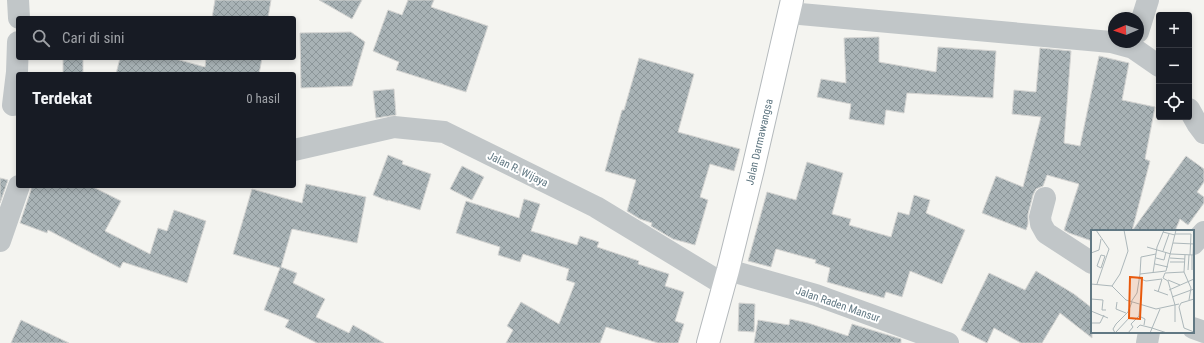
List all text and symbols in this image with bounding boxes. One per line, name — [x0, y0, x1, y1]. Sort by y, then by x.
north arrow — [1108, 12, 1144, 48]
map controls — [1156, 12, 1192, 120]
button: + — [1156, 12, 1192, 48]
search box — [16, 16, 296, 60]
icon: search — [30, 27, 52, 49]
text: Cari di sini — [62, 29, 124, 47]
button: − — [1156, 48, 1192, 84]
button: locate — [1156, 84, 1192, 120]
text: Terdekat — [32, 88, 92, 108]
text: 0 hasil — [246, 91, 280, 106]
street label: Jalan Darmawangsa — [743, 98, 776, 187]
street label: Jalan R. Wijaya — [485, 149, 550, 190]
inset map — [1091, 230, 1194, 333]
street label: Jalan Raden Mansur — [794, 284, 882, 325]

